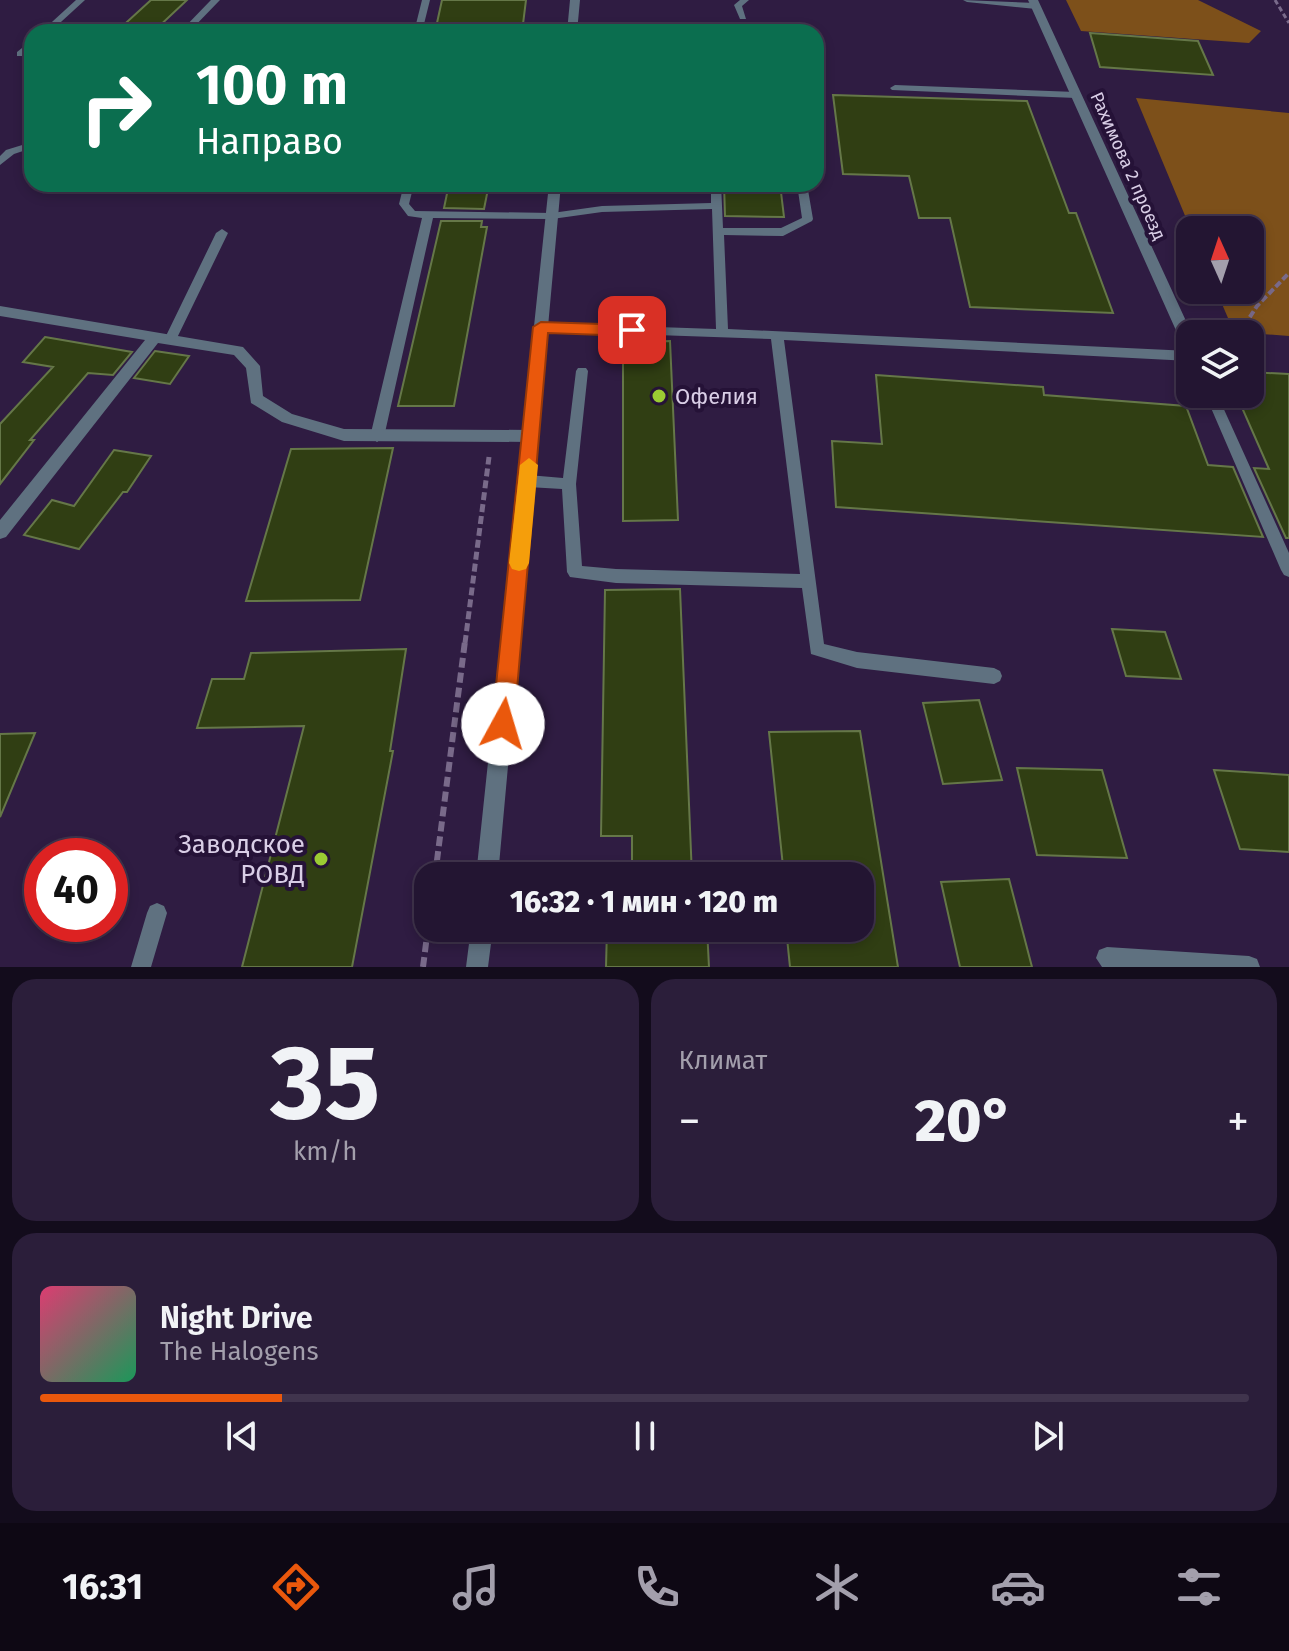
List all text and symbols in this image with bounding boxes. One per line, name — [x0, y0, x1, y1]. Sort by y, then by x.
text: 100 m — [196, 52, 348, 119]
icon: right — [64, 56, 168, 160]
street label: Рахимова 2 проезд — [1085, 89, 1171, 243]
text: Направо — [196, 120, 343, 164]
north arrow — [1176, 216, 1264, 304]
map controls — [1176, 216, 1264, 408]
pin — [598, 296, 666, 364]
icon: arrive — [610, 308, 654, 352]
button: layers — [1176, 320, 1264, 408]
place label: Офелия — [675, 383, 758, 410]
marker: Офелия — [650, 387, 668, 405]
position arrow — [461, 682, 545, 766]
place label: Заводское РОВД — [178, 829, 305, 890]
speed limit sign: 40 — [24, 838, 128, 942]
marker: Заводское РОВД — [312, 850, 330, 868]
text: 16:32 · 1 мин · 120 m — [510, 884, 778, 920]
text: 35 — [270, 1021, 380, 1146]
text: Климат — [679, 1045, 767, 1076]
text: 20° — [915, 1085, 1013, 1157]
text: − — [679, 1095, 701, 1148]
text: + — [1227, 1095, 1249, 1148]
text: km/h — [293, 1136, 357, 1167]
text: Night Drive — [160, 1300, 313, 1336]
text: The Halogens — [160, 1336, 319, 1367]
icon: previous — [220, 1414, 264, 1458]
icon: pause — [623, 1414, 667, 1458]
icon: next — [1026, 1414, 1070, 1458]
icon: directions — [268, 1559, 324, 1615]
icon: music — [448, 1559, 504, 1615]
icon: phone — [629, 1559, 685, 1615]
icon: climate — [809, 1559, 865, 1615]
icon: car — [990, 1559, 1046, 1615]
icon: filters — [1171, 1559, 1227, 1615]
text: 16:31 — [62, 1565, 143, 1609]

